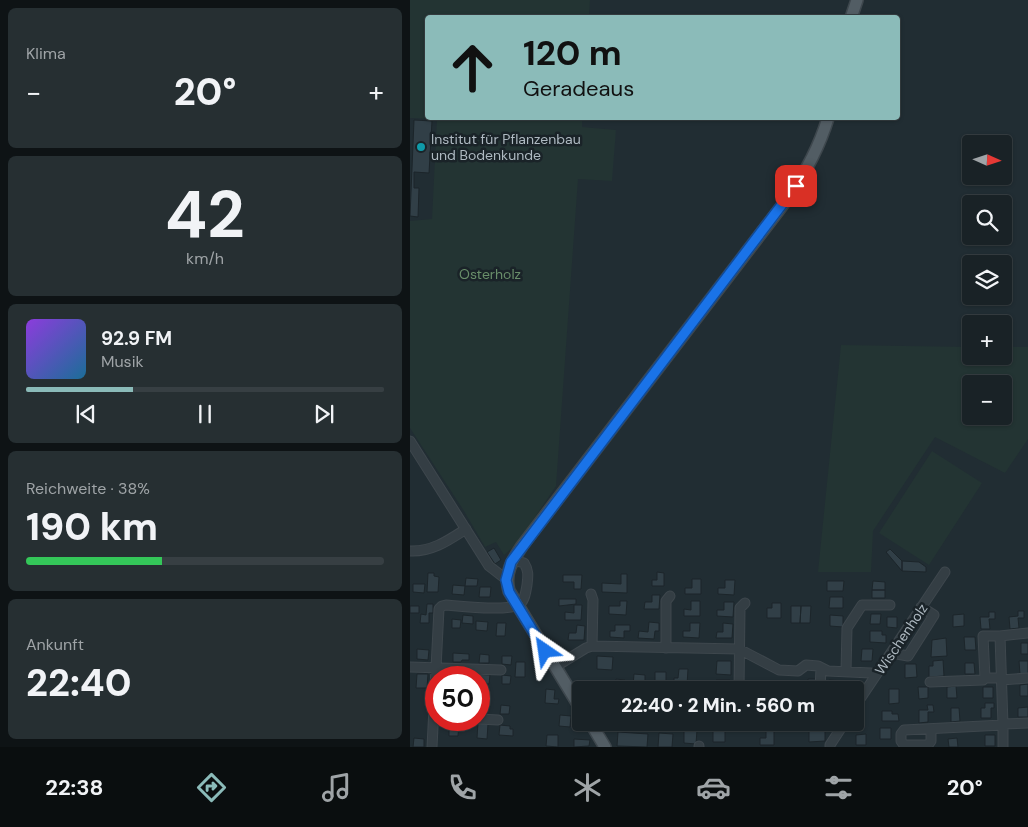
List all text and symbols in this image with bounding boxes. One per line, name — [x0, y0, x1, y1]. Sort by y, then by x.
text: 120 m — [523, 30, 622, 76]
icon: ahead — [440, 35, 505, 100]
text: Klima — [26, 43, 66, 64]
text: 20° — [174, 67, 236, 117]
text: − — [26, 74, 41, 111]
text: + — [369, 74, 384, 111]
text: Geradeaus — [523, 74, 634, 103]
place label: Institut für Pflanzenbau und Bodenkunde — [431, 130, 581, 164]
north arrow — [962, 135, 1012, 185]
map controls — [962, 135, 1012, 425]
marker: Institut für Pflanzenbau und Bodenkunde — [415, 141, 427, 153]
pin — [775, 165, 817, 207]
icon: arrive — [782, 172, 810, 200]
text: 42 — [165, 173, 245, 257]
button: search — [962, 195, 1012, 245]
text: km/h — [186, 248, 224, 269]
button: layers — [962, 255, 1012, 305]
park label: Osterholz — [459, 265, 521, 283]
button: + — [962, 315, 1012, 365]
text: 92.9 FM — [101, 326, 172, 351]
text: Musik — [101, 351, 144, 372]
button: − — [962, 375, 1012, 425]
icon: previous — [72, 400, 100, 428]
icon: pause — [191, 400, 219, 428]
icon: next — [310, 400, 338, 428]
text: Reichweite · 38% — [26, 478, 150, 499]
text: 190 km — [26, 502, 158, 552]
street label: Wischenholz — [871, 600, 931, 678]
position arrow — [518, 624, 570, 676]
text: Ankunft — [26, 634, 84, 655]
text: 22:40 — [26, 658, 132, 708]
speed limit sign: 50 — [425, 666, 490, 731]
text: 22:40 · 2 Min. · 560 m — [621, 693, 815, 718]
icon: directions — [194, 770, 229, 805]
icon: music — [319, 770, 354, 805]
icon: phone — [445, 770, 480, 805]
icon: climate — [570, 770, 605, 805]
icon: car — [696, 770, 731, 805]
icon: filters — [821, 770, 856, 805]
text: 22:38 — [45, 773, 103, 802]
text: 20° — [947, 773, 983, 802]

